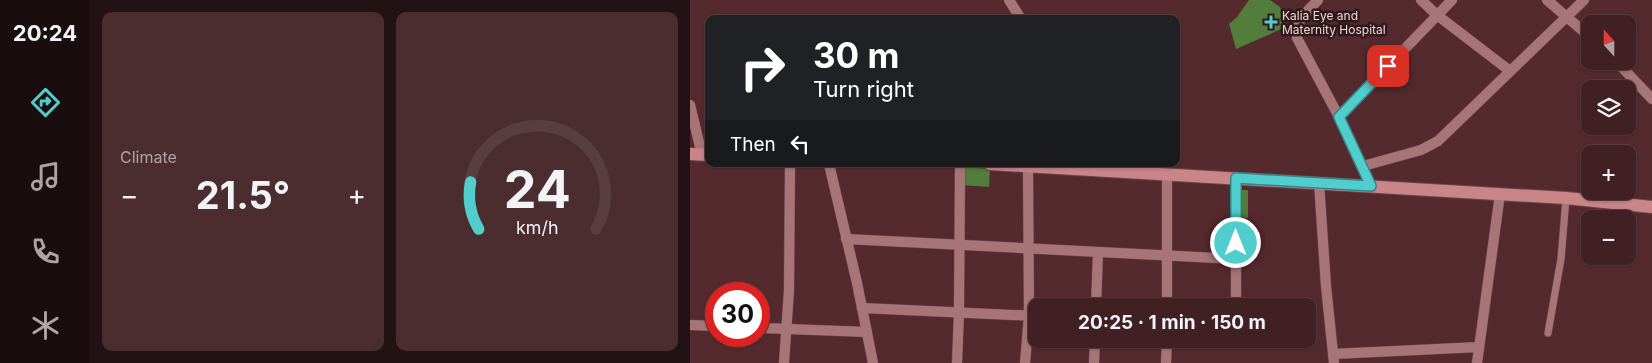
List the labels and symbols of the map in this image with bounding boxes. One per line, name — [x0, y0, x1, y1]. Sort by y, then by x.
place label: Kalia Eye and Maternity Hospital — [1282, 8, 1386, 37]
marker: Kalia Eye and Maternity Hospital — [1264, 15, 1278, 29]
north arrow — [1581, 15, 1636, 70]
pin — [1367, 45, 1409, 87]
position arrow — [1209, 216, 1261, 268]
speed limit sign: 30 — [705, 282, 770, 347]

